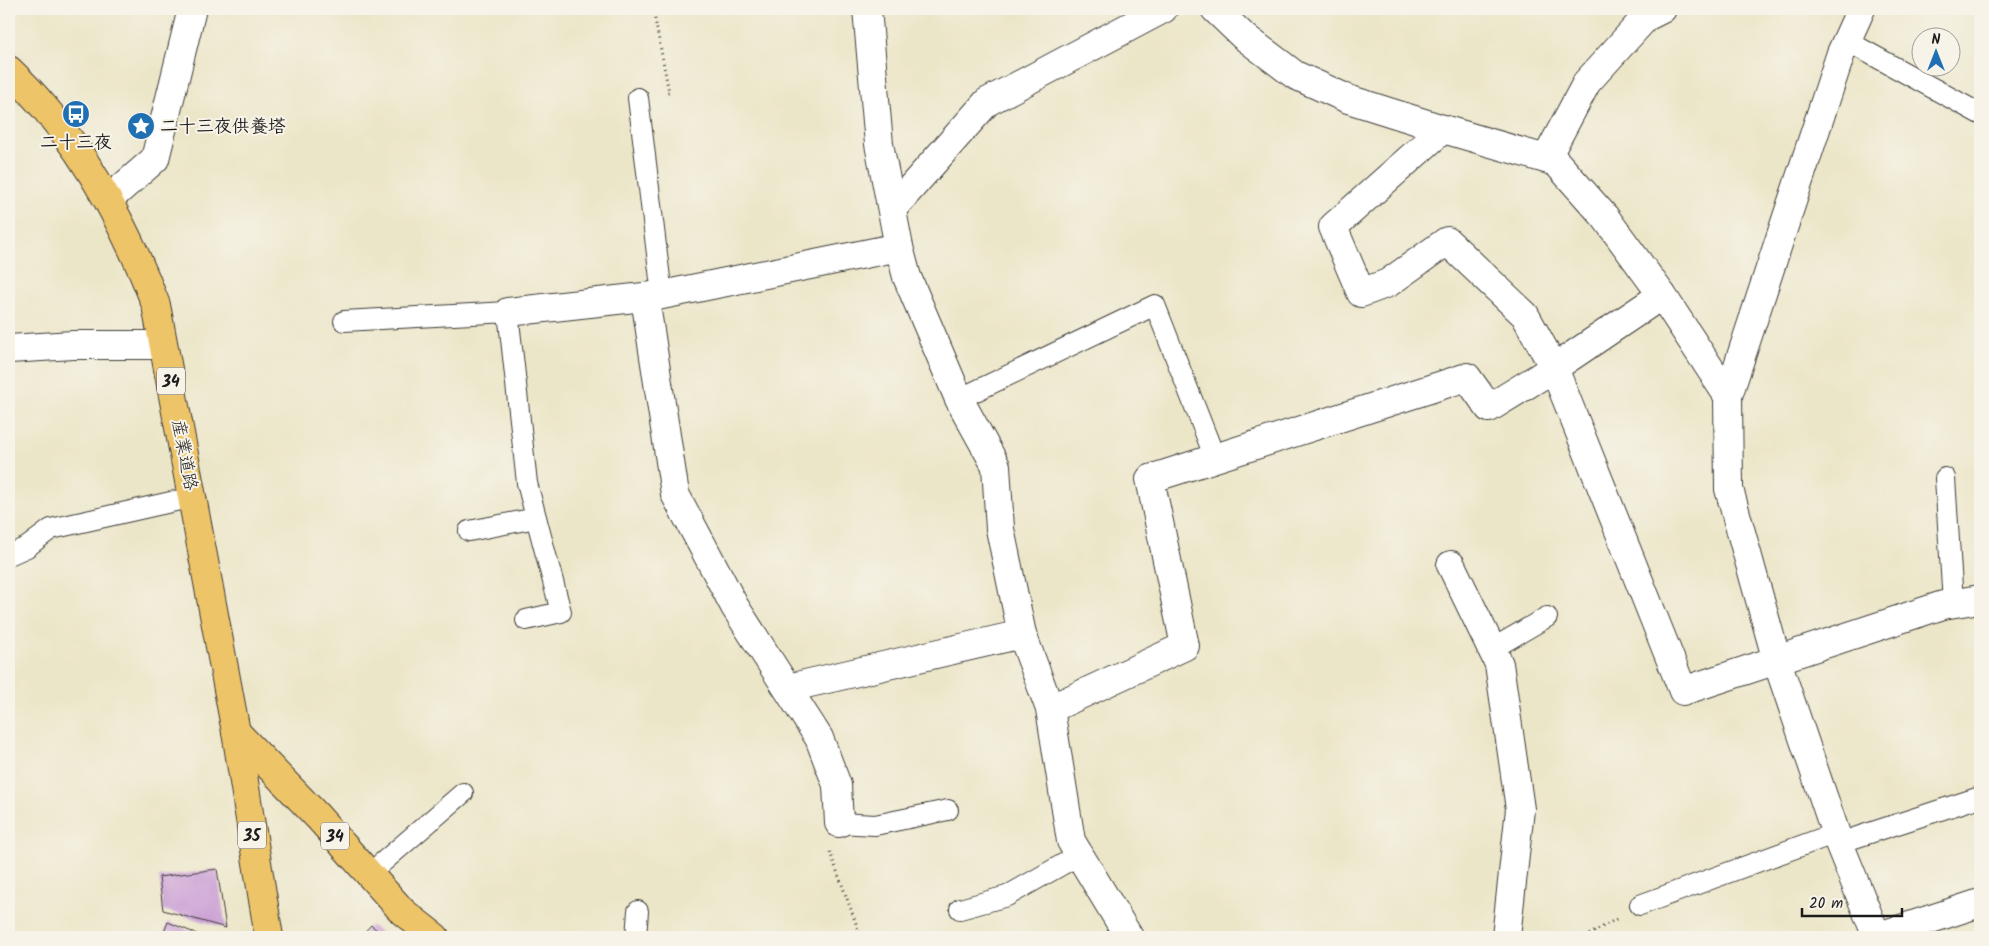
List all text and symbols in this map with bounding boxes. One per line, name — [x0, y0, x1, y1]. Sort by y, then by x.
north arrow — [1912, 28, 1962, 78]
text: N — [1932, 29, 1941, 51]
bus stop icon: 二十三夜 — [61, 99, 91, 129]
place icon: 二十三夜供養塔 — [126, 111, 156, 141]
place label: 二十三夜供養塔 — [160, 113, 286, 142]
place label: 二十三夜 — [40, 129, 112, 158]
road number: 34 — [157, 368, 185, 394]
street label: 産業道路 — [162, 417, 205, 493]
road number: 35 — [238, 822, 266, 848]
road number: 34 — [321, 822, 349, 849]
scale bar — [1802, 886, 1902, 918]
text: 20 m — [1809, 892, 1843, 916]

